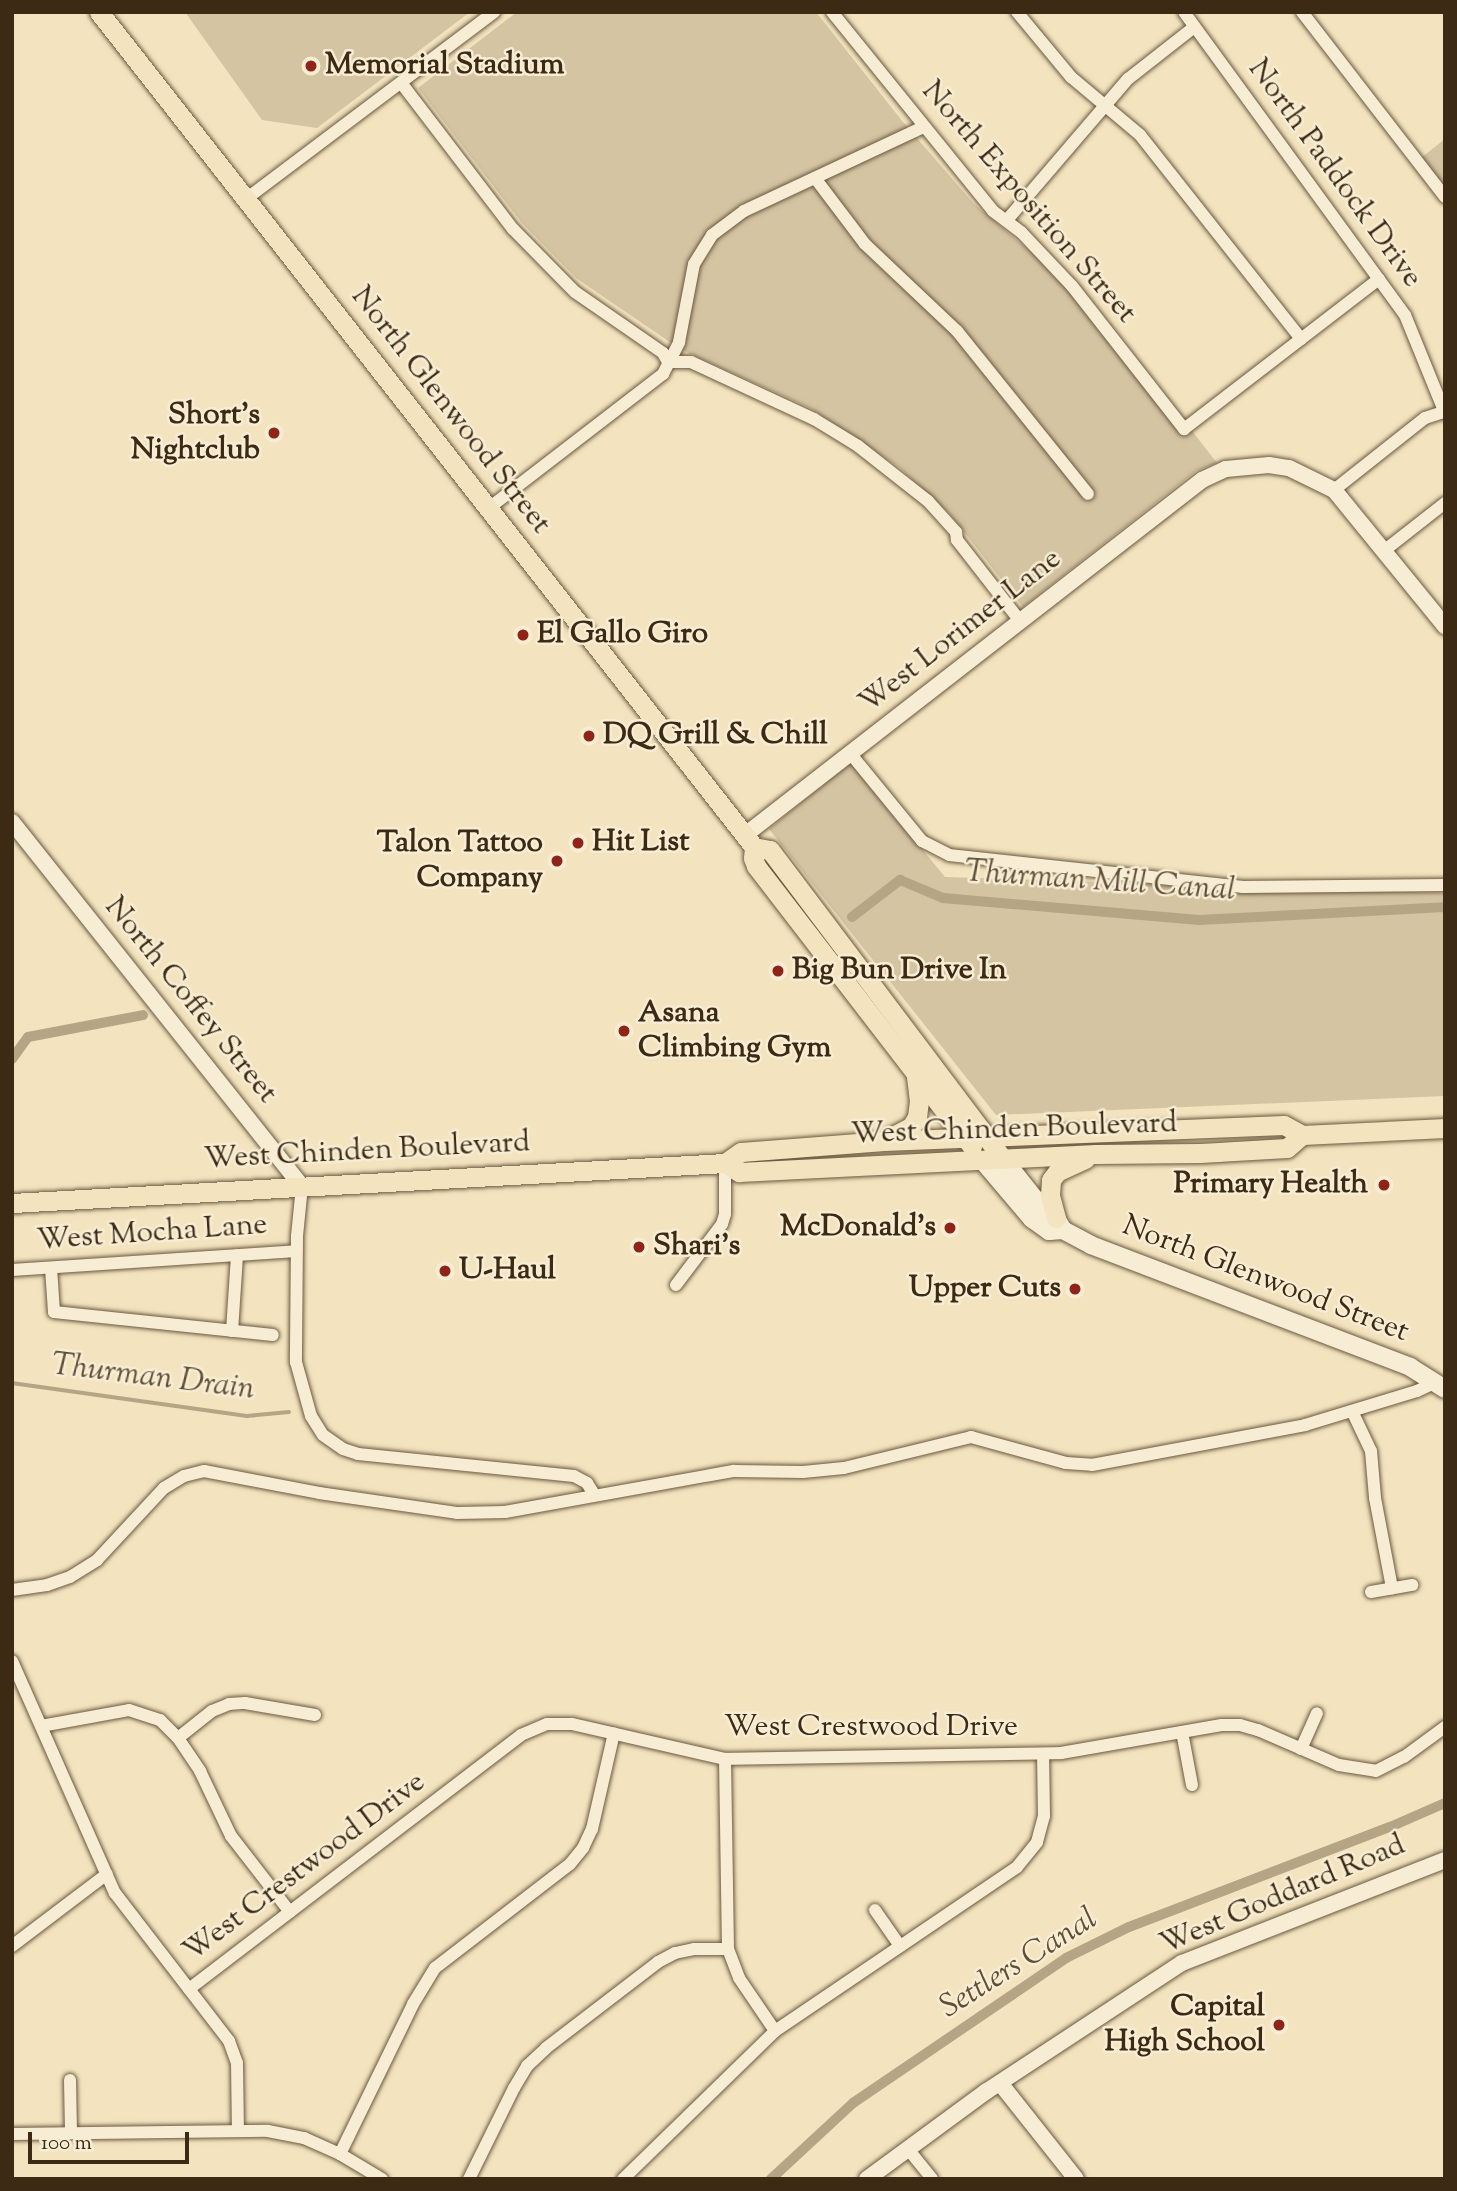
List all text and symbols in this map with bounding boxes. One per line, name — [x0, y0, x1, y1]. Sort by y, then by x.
place label: Memorial Stadium — [325, 48, 564, 84]
street label: North Paddock Drive — [1239, 53, 1429, 295]
marker: Memorial Stadium — [303, 58, 319, 74]
street label: North Exposition Street — [913, 74, 1143, 332]
street label: North Glenwood Street — [342, 280, 558, 542]
place label: Short's Nightclub — [131, 398, 260, 468]
marker: Short's Nightclub — [266, 425, 282, 441]
street label: West Lorimer Lane — [853, 542, 1069, 722]
place label: El Gallo Giro — [537, 617, 708, 653]
marker: El Gallo Giro — [515, 627, 531, 643]
place label: DQ Grill & Chill — [603, 718, 828, 754]
marker: DQ Grill & Chill — [581, 728, 597, 744]
place label: Hit List — [592, 825, 689, 861]
place label: Talon Tattoo Company — [377, 826, 543, 896]
marker: Hit List — [570, 835, 586, 851]
marker: Talon Tattoo Company — [549, 853, 565, 869]
water label: Thurman Mill Canal — [963, 853, 1237, 911]
street label: North Coffey Street — [96, 891, 284, 1111]
place label: Big Bun Drive In — [792, 953, 1007, 989]
marker: Big Bun Drive In — [770, 963, 786, 979]
place label: Asana Climbing Gym — [638, 996, 831, 1066]
marker: Asana Climbing Gym — [616, 1023, 632, 1039]
street label: West Chinden Boulevard — [850, 1106, 1178, 1154]
street label: West Chinden Boulevard — [203, 1125, 531, 1179]
place label: Primary Health — [1173, 1167, 1368, 1203]
marker: Primary Health — [1374, 1175, 1394, 1195]
street label: West Mocha Lane — [36, 1208, 268, 1260]
street label: North Glenwood Street — [1117, 1209, 1413, 1351]
place label: McDonald's — [780, 1210, 936, 1246]
marker: McDonald's — [942, 1220, 958, 1236]
place label: Shari's — [653, 1229, 740, 1265]
marker: Shari's — [631, 1239, 647, 1255]
place label: U-Haul — [459, 1253, 556, 1289]
marker: U-Haul — [437, 1263, 453, 1279]
place label: Upper Cuts — [909, 1271, 1061, 1307]
marker: Upper Cuts — [1067, 1281, 1083, 1297]
water label: Thurman Drain — [49, 1346, 257, 1410]
street label: West Crestwood Drive — [724, 1710, 1018, 1746]
street label: West Crestwood Drive — [177, 1765, 433, 1971]
street label: West Goddard Road — [1155, 1828, 1411, 1964]
water label: Settlers Canal — [933, 1901, 1105, 2027]
place label: Capital High School — [1105, 1990, 1265, 2060]
marker: Capital High School — [1271, 2017, 1287, 2033]
scale bar — [32, 2118, 192, 2162]
text: 100 m — [41, 2129, 92, 2159]

